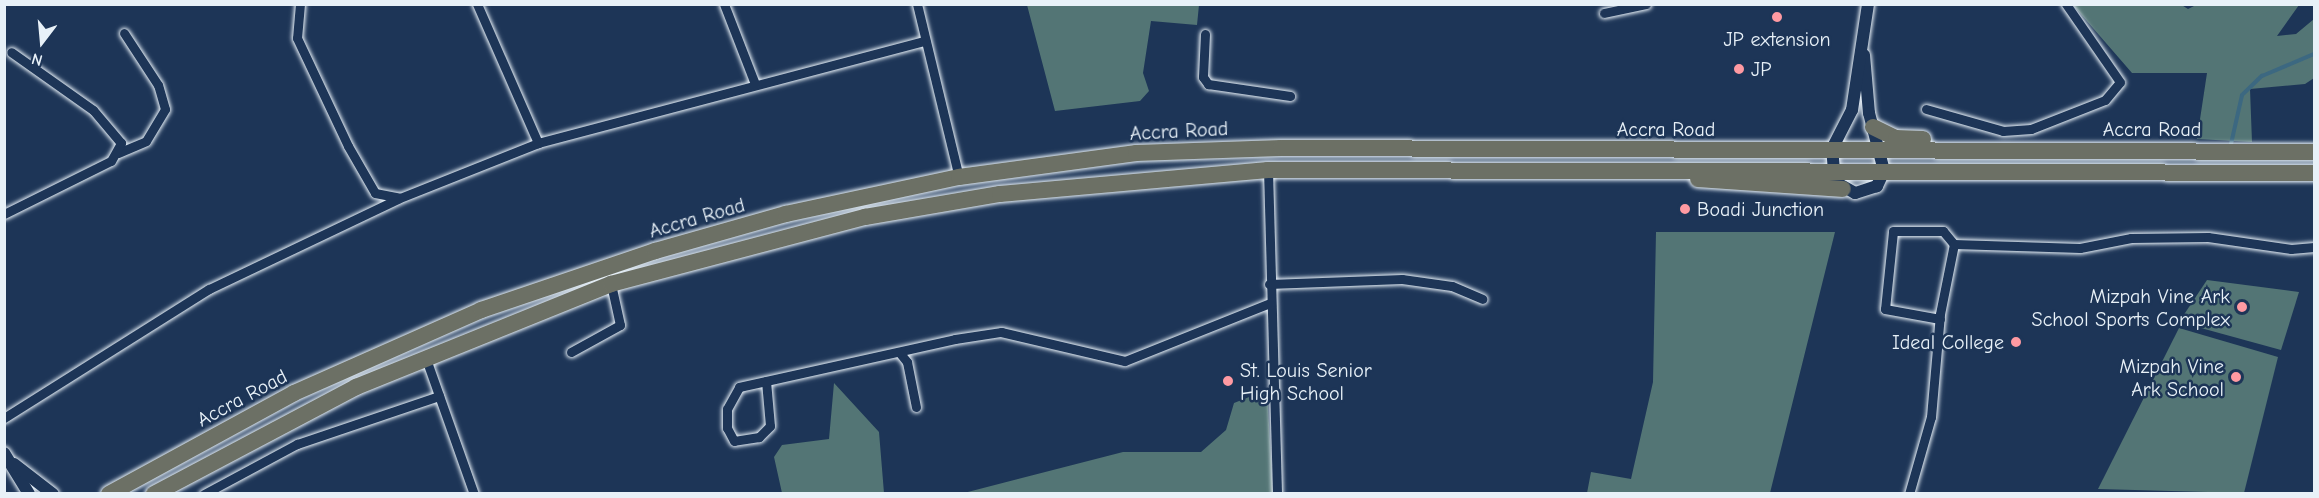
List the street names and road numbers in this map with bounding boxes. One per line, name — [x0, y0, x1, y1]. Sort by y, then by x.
street label: Accra Road — [1129, 116, 1229, 146]
street label: Accra Road — [1617, 117, 1715, 141]
street label: Accra Road — [2103, 117, 2201, 141]
street label: Accra Road — [646, 193, 748, 243]
street label: Accra Road — [193, 364, 291, 432]

